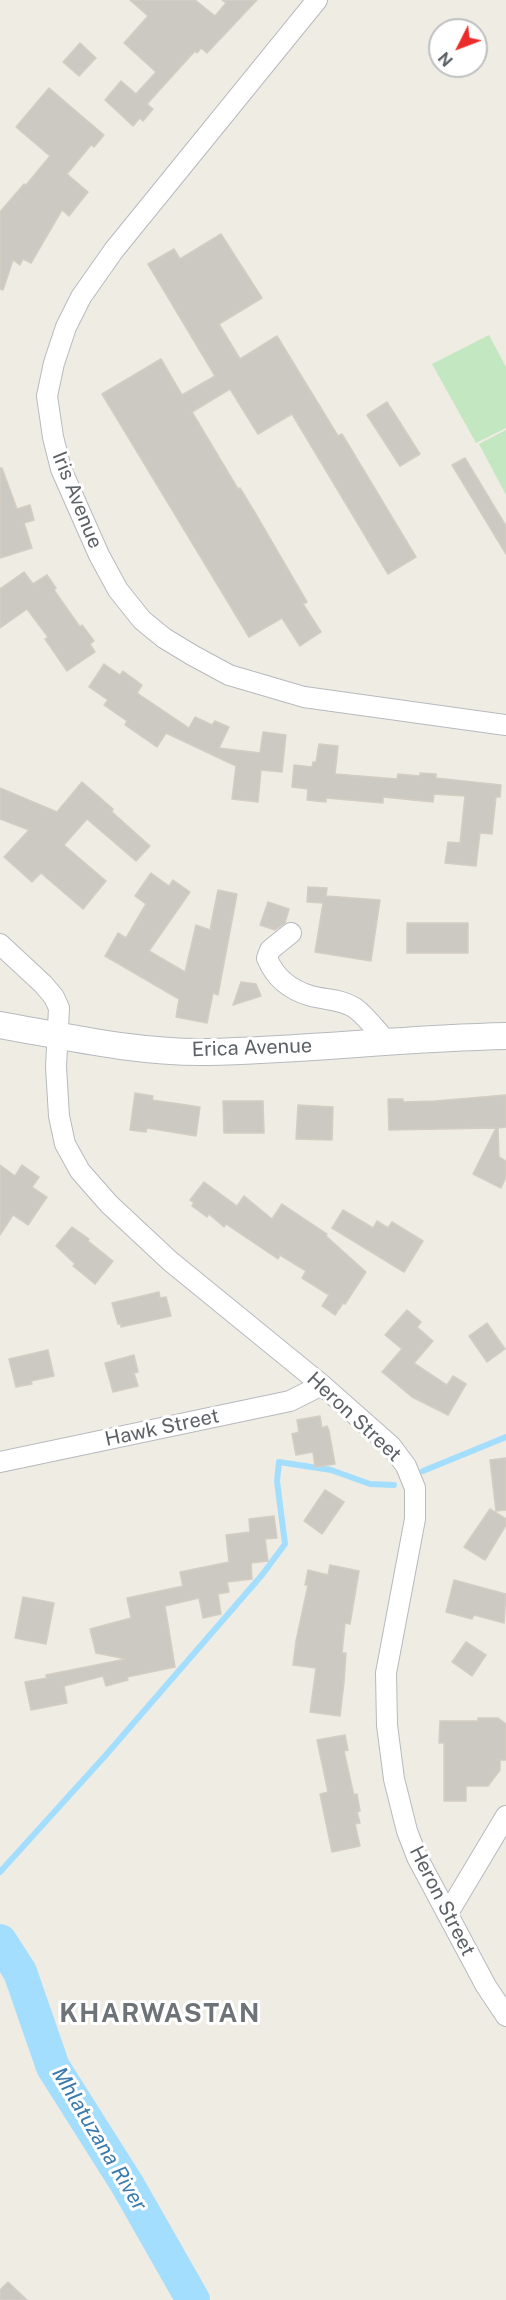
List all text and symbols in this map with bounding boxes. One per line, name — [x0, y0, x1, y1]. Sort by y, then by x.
north arrow — [428, 18, 488, 78]
text: N — [434, 48, 457, 70]
street label: Iris Avenue — [47, 448, 107, 552]
street label: Erica Avenue — [191, 1034, 313, 1062]
street label: Heron Street — [302, 1367, 406, 1467]
street label: Hawk Street — [103, 1404, 221, 1452]
street label: Heron Street — [404, 1842, 480, 1960]
district label: KHARWASTAN — [59, 1998, 261, 2030]
water label: Mhlatuzana River — [46, 2063, 152, 2215]

